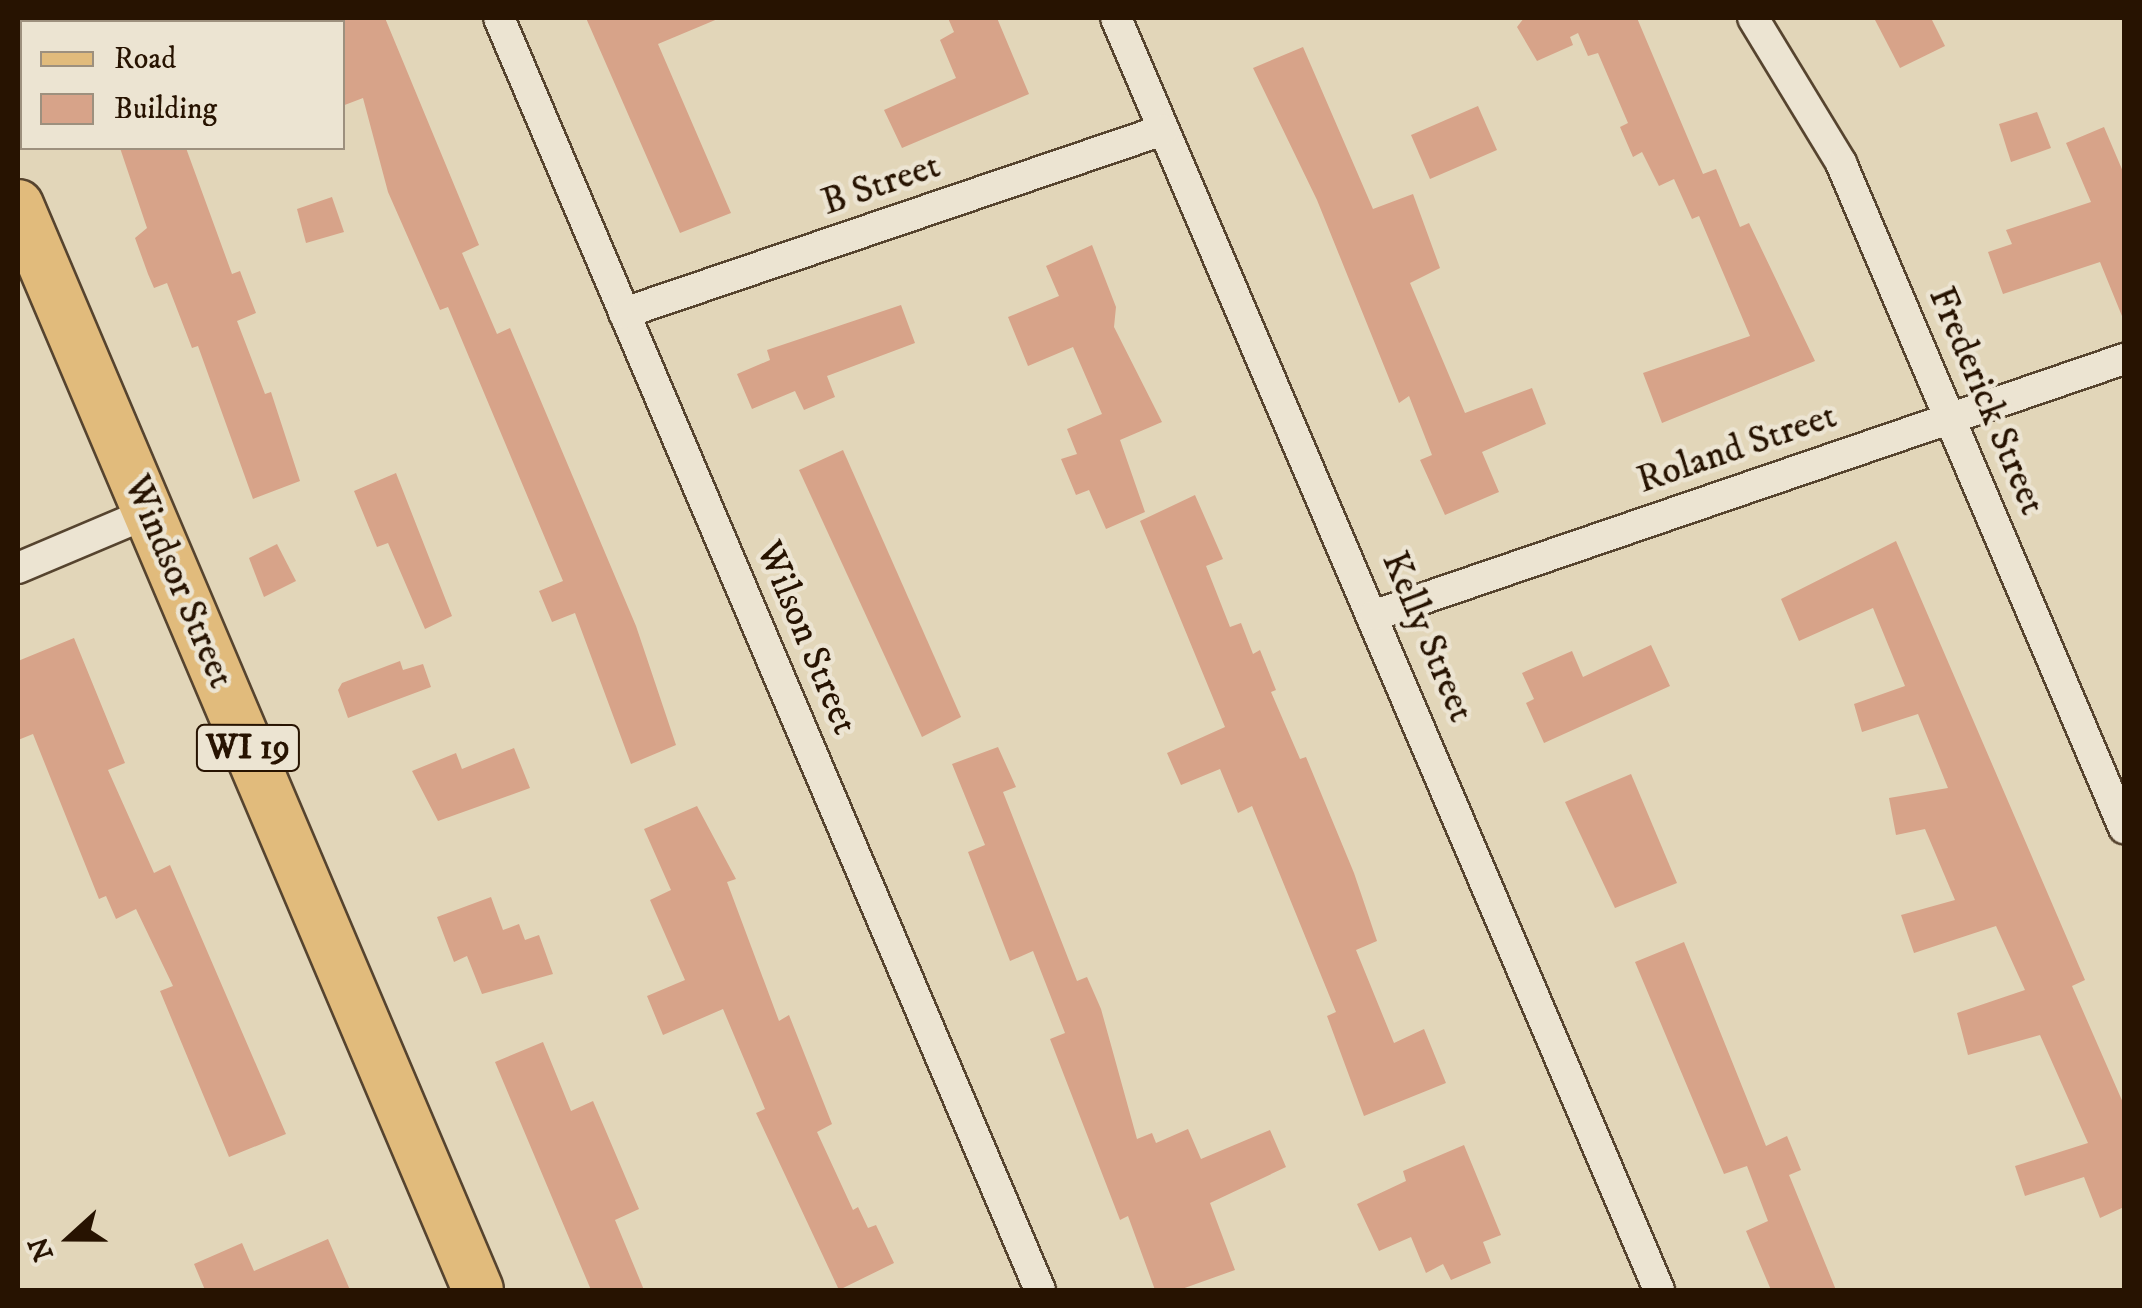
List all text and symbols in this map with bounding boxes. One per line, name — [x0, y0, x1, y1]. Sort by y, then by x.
legend — [20, 20, 345, 150]
text: Road — [114, 41, 176, 78]
text: Building — [114, 91, 217, 128]
street label: B Street — [816, 144, 946, 226]
street label: Frederick Street — [1918, 280, 2054, 522]
street label: Roland Street — [1631, 394, 1843, 504]
street label: Windsor Street — [113, 469, 243, 695]
street label: Wilson Street — [745, 535, 867, 741]
street label: Kelly Street — [1371, 545, 1483, 729]
road number: WI 19 — [196, 718, 300, 778]
north arrow — [20, 1188, 120, 1288]
text: N — [21, 1232, 62, 1266]

